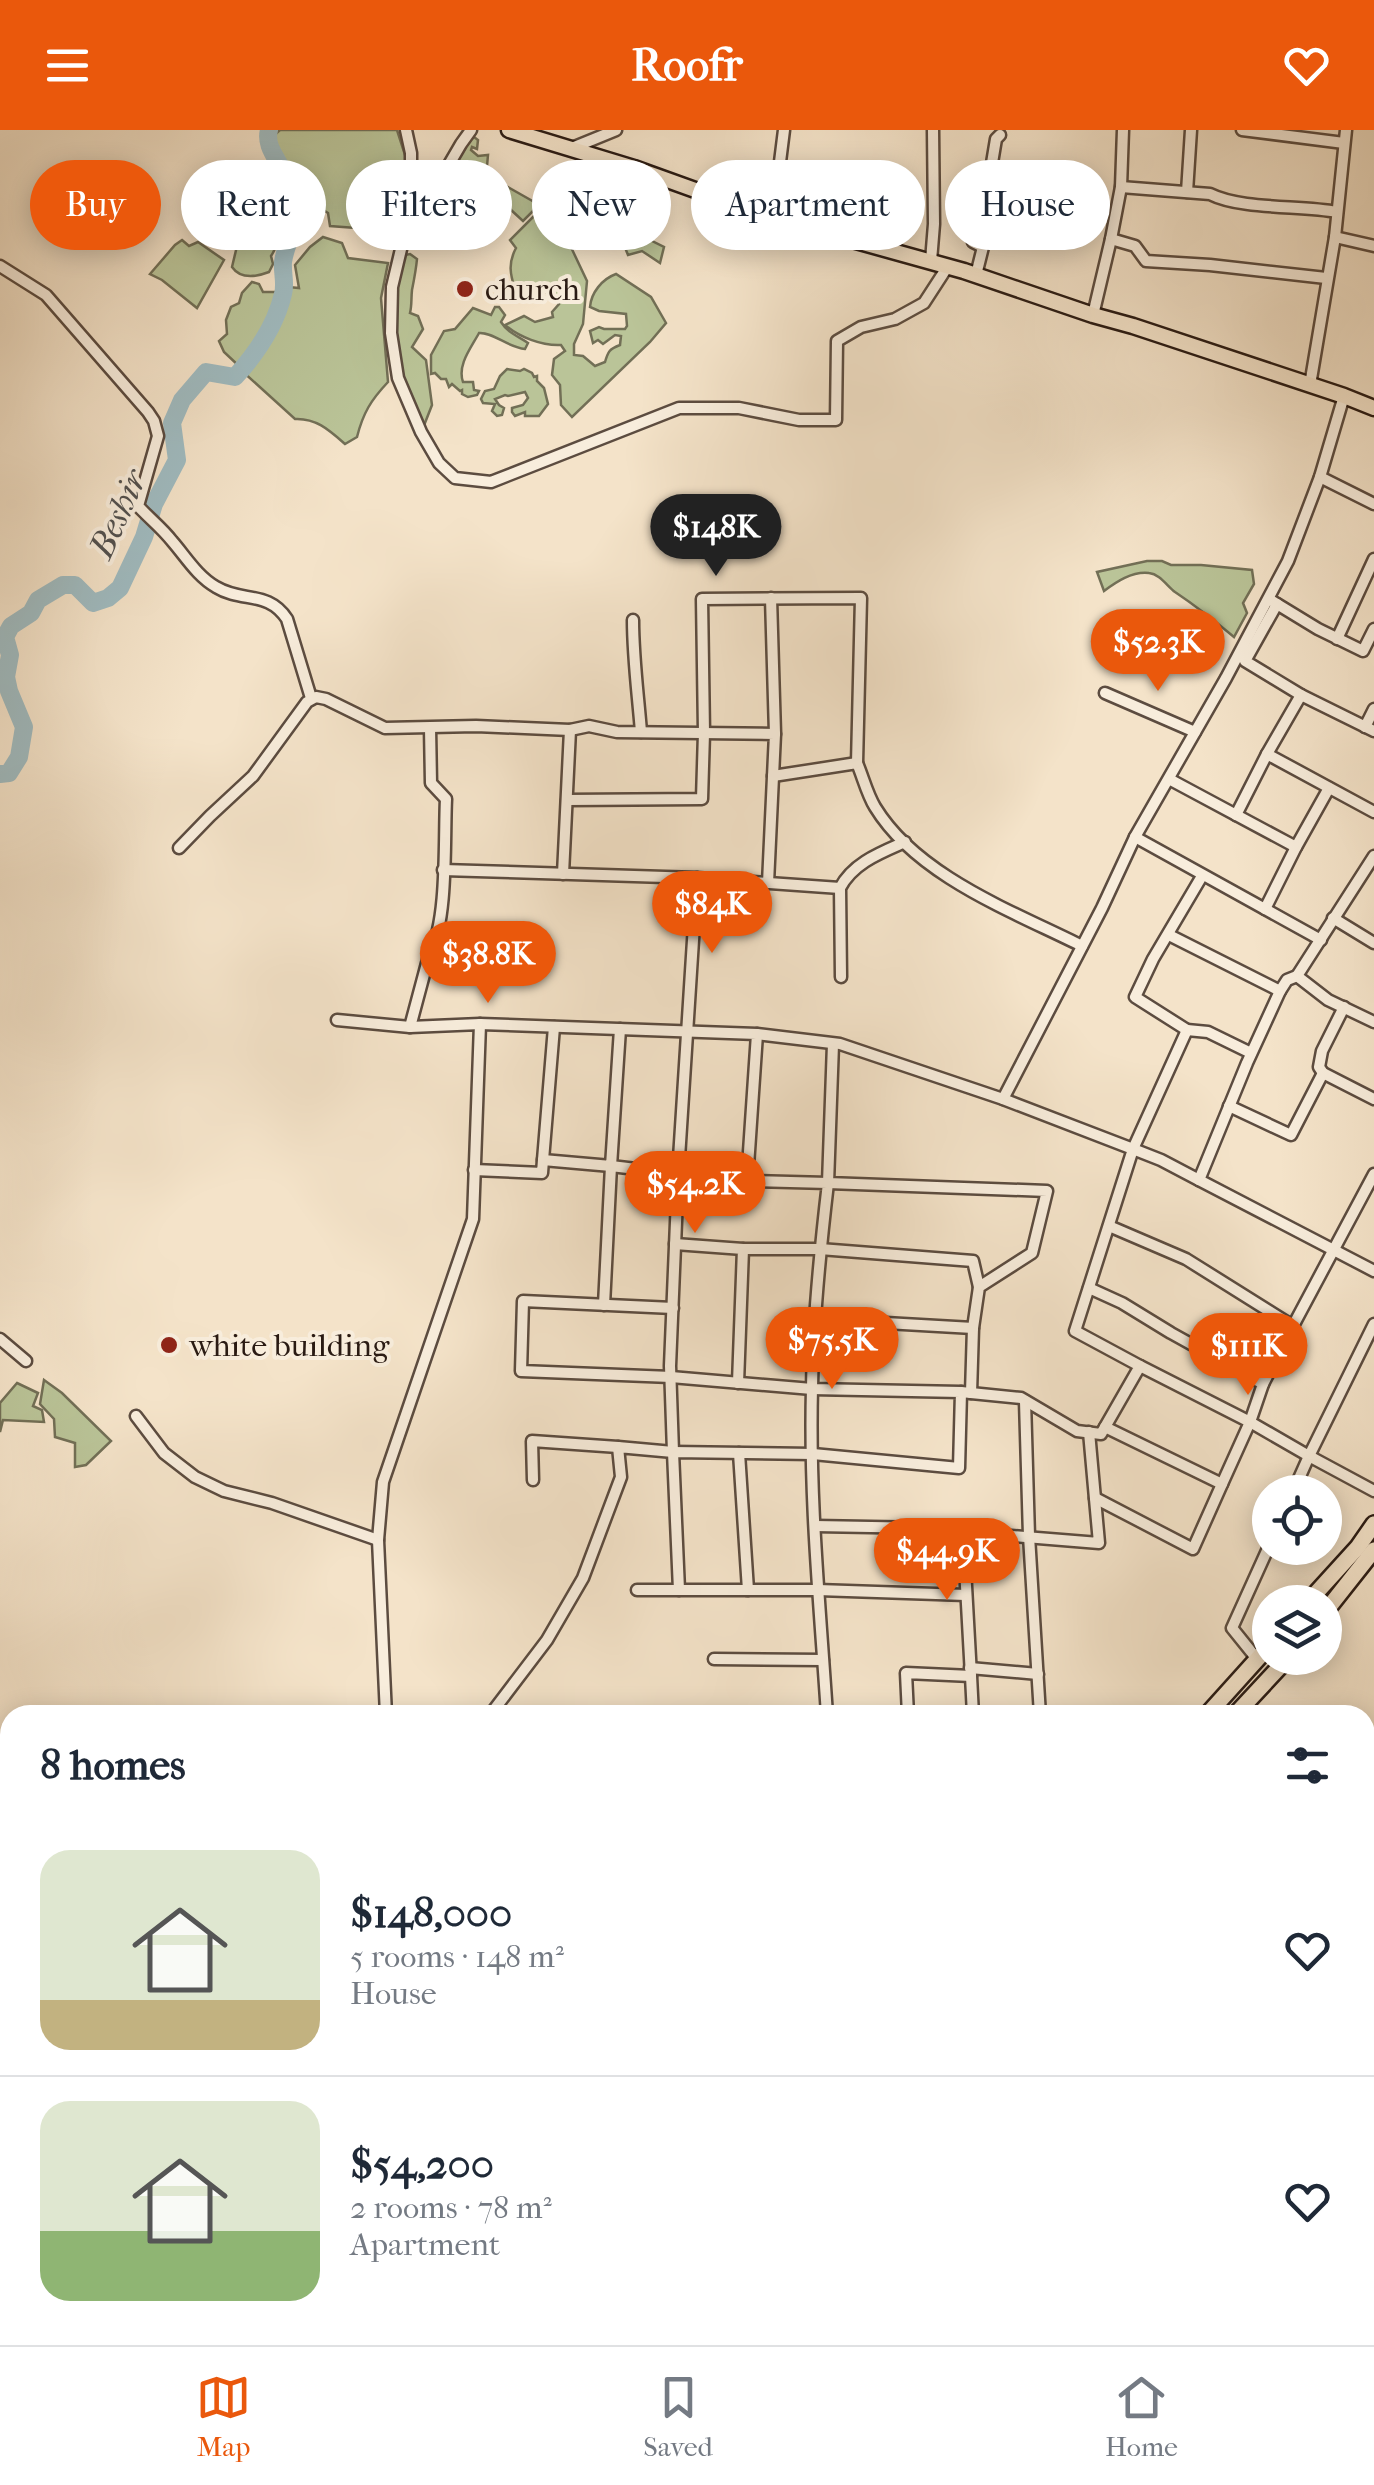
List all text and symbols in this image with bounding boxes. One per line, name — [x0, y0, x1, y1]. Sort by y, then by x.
icon: menu — [40, 38, 95, 93]
icon: heart — [1279, 38, 1334, 93]
text: Roofr — [631, 39, 743, 92]
chip: Buy — [30, 160, 161, 250]
chip: Rent — [181, 160, 326, 250]
chip: Filters — [346, 160, 512, 250]
chip: New — [532, 160, 671, 250]
chip: Apartment — [691, 160, 925, 250]
chip: House — [945, 160, 1110, 250]
place label: church — [485, 271, 580, 308]
marker: church — [454, 278, 476, 300]
water label: Beshir — [80, 462, 156, 566]
pin: $148K — [646, 494, 786, 579]
text: $148K — [672, 508, 760, 545]
pin: $52.3K — [1077, 609, 1239, 694]
text: $52.3K — [1113, 623, 1203, 660]
pin: $84K — [653, 871, 771, 956]
text: $84K — [674, 885, 750, 922]
pin: $38.8K — [407, 921, 569, 1006]
text: $38.8K — [442, 935, 534, 972]
pin: $54.2K — [614, 1151, 776, 1236]
text: $54.2K — [646, 1165, 744, 1202]
pin: $75.5K — [751, 1307, 913, 1392]
pin: $111K — [1178, 1313, 1318, 1398]
text: $75.5K — [788, 1321, 876, 1358]
place label: white building — [188, 1327, 390, 1364]
text: $111K — [1210, 1327, 1286, 1364]
marker: white building — [158, 1334, 180, 1356]
map controls — [1252, 1475, 1342, 1675]
button: locate — [1252, 1475, 1342, 1565]
pin: $44.9K — [866, 1518, 1028, 1603]
text: $44.9K — [896, 1532, 998, 1569]
button: layers — [1252, 1585, 1342, 1675]
icon: filters — [1280, 1738, 1335, 1793]
text: 8 homes — [40, 1741, 186, 1790]
text: $148,000 — [350, 1889, 512, 1938]
icon: home — [120, 1890, 240, 2010]
icon: heart — [1280, 1923, 1335, 1978]
text: 5 rooms · 148 m² — [350, 1938, 564, 1975]
text: House — [350, 1975, 437, 2012]
text: $54,200 — [350, 2140, 494, 2189]
icon: home — [120, 2141, 240, 2261]
icon: heart — [1280, 2174, 1335, 2229]
text: 2 rooms · 78 m² — [350, 2189, 552, 2226]
text: Apartment — [350, 2226, 500, 2263]
tab: Map — [196, 2370, 251, 2463]
tab: Saved — [643, 2370, 713, 2463]
tab: Home — [1105, 2370, 1178, 2463]

